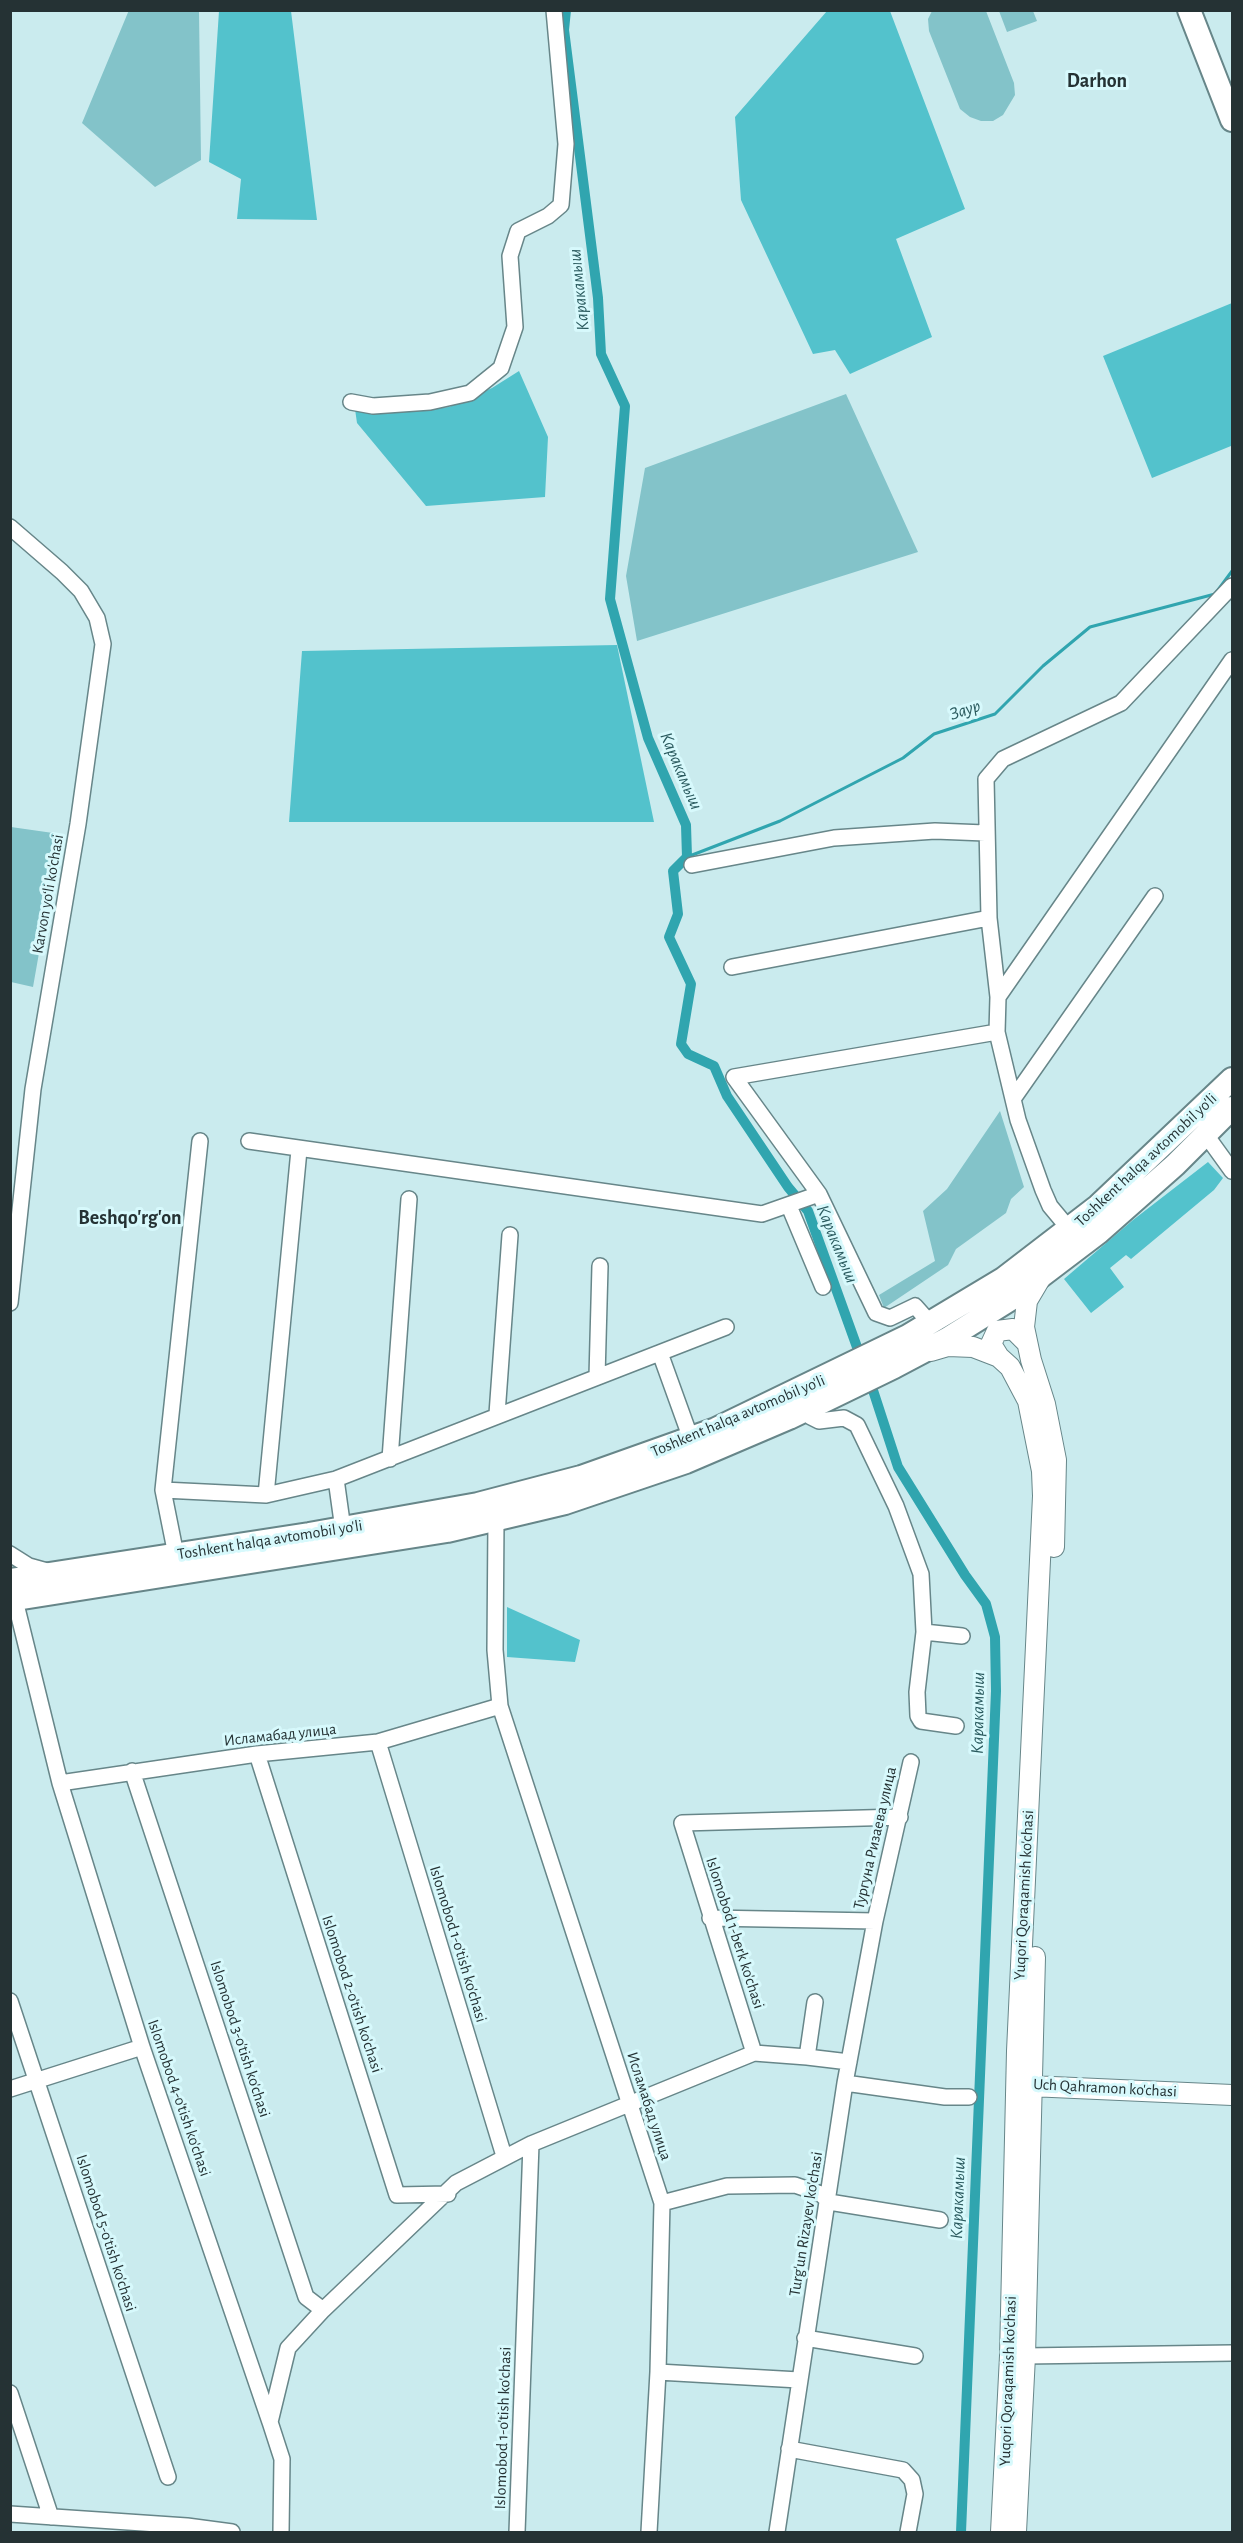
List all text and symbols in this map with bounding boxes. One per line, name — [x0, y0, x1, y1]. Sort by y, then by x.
district label: Darhon — [1067, 69, 1127, 93]
water label: Каракамыш — [564, 248, 594, 332]
water label: Заур — [947, 695, 983, 725]
water label: Каракамыш — [655, 729, 707, 813]
street label: Karvon yo‘li ko'chasi — [28, 833, 68, 955]
street label: Toshkent halqa avtomobil yo'li — [1071, 1089, 1221, 1231]
water label: Каракамыш — [812, 1202, 862, 1286]
district label: Beshqo'rg'on — [78, 1206, 182, 1230]
street label: Toshkent halqa avtomobil yo'li — [648, 1371, 828, 1461]
street label: Toshkent halqa avtomobil yo'li — [176, 1516, 364, 1564]
water label: Каракамыш — [966, 1672, 990, 1754]
street label: Исламабад улица — [223, 1720, 337, 1750]
street label: Тургуна Ризаева улица — [849, 1765, 901, 1911]
street label: Yuqori Qoraqamish ko'chasi — [1010, 1810, 1038, 1980]
street label: Islomobod 1-berk ko'chasi — [701, 1855, 769, 2011]
street label: Islomobod 1-o'tish ko'chasi — [425, 1863, 491, 2025]
street label: Islomobod 2-o'tish ko'chasi — [317, 1913, 387, 2075]
street label: Islomobod 3-o'tish ko'chasi — [206, 1958, 274, 2120]
street label: Islomobod 4-o'tish ko'chasi — [143, 2017, 215, 2179]
street label: Исламабад улица — [622, 2049, 676, 2163]
street label: Uch Qahramon ko'chasi — [1033, 2075, 1177, 2101]
street label: Turg'un Rizayev ko'chasi — [785, 2150, 827, 2298]
street label: Islomobod 5-o'tish ko'chasi — [72, 2152, 140, 2314]
water label: Каракамыш — [946, 2157, 970, 2239]
street label: Yuqori Qoraqamish ko'chasi — [995, 2296, 1021, 2466]
street label: Islomobod 1-o'tish ko'chasi — [491, 2346, 515, 2510]

